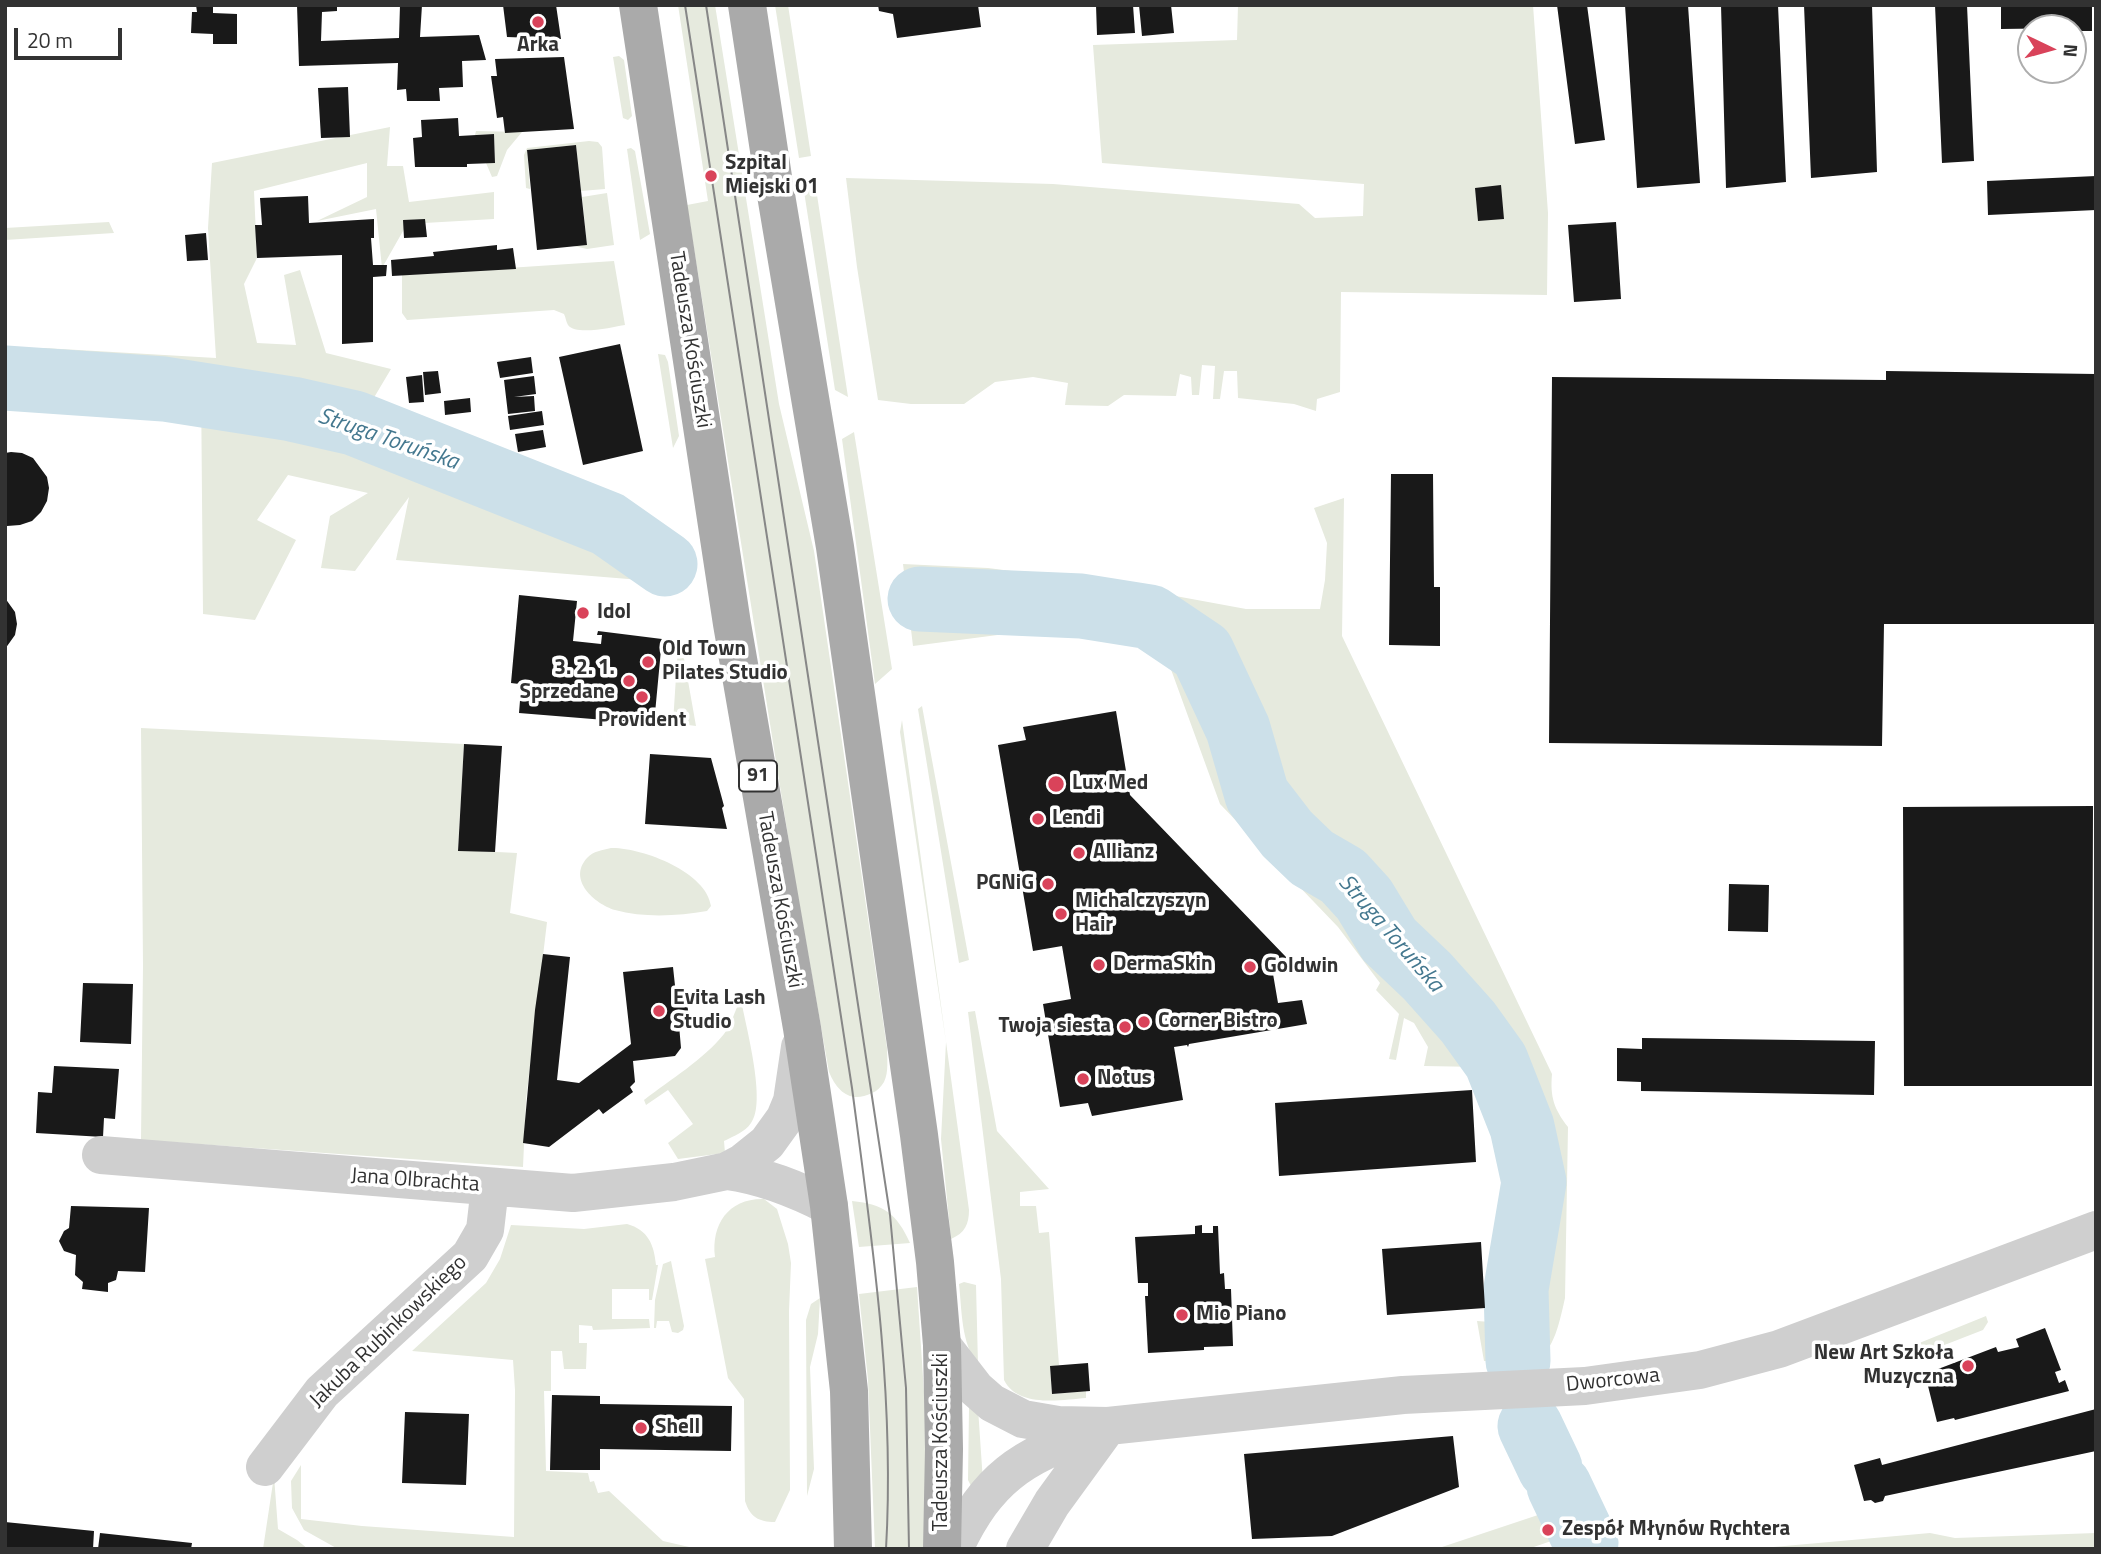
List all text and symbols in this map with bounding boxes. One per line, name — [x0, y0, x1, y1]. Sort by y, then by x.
scale bar — [18, 14, 126, 58]
marker: Arka — [530, 14, 546, 30]
north arrow — [2017, 14, 2087, 84]
text: 20 m — [27, 24, 73, 56]
place label: Arka — [517, 33, 559, 59]
text: N — [2056, 43, 2086, 59]
place label: Szpital Miejski 01 — [725, 151, 819, 201]
marker: Szpital Miejski 01 — [703, 168, 719, 184]
street label: Tadeusza Kościuszki — [663, 250, 715, 430]
water label: Struga Toruńska — [314, 403, 462, 477]
place label: Idol — [597, 600, 631, 626]
marker: Idol — [575, 605, 591, 621]
place label: Old Town Pilates Studio — [662, 637, 788, 687]
marker: Old Town Pilates Studio — [640, 654, 656, 670]
place label: 3. 2. 1. Sprzedane — [520, 656, 615, 706]
marker: 3. 2. 1. Sprzedane — [621, 673, 637, 689]
marker: Provident — [634, 689, 650, 705]
place label: Provident — [598, 708, 686, 734]
road number: 91 — [739, 761, 777, 792]
place label: Lux Med — [1072, 771, 1148, 797]
marker: Lux Med — [1046, 774, 1066, 794]
place label: Lendi — [1052, 806, 1101, 832]
street label: Tadeusza Kościuszki — [751, 810, 807, 990]
marker: Lendi — [1030, 811, 1046, 827]
place label: Allianz — [1093, 840, 1154, 866]
marker: Allianz — [1071, 845, 1087, 861]
water label: Struga Toruńska — [1332, 870, 1448, 998]
place label: PGNiG — [976, 871, 1034, 897]
marker: PGNiG — [1040, 876, 1056, 892]
place label: Michalczyszyn Hair — [1075, 889, 1207, 939]
marker: Michalczyszyn Hair — [1053, 906, 1069, 922]
place label: DermaSkin — [1113, 952, 1213, 978]
place label: Goldwin — [1264, 954, 1338, 980]
marker: DermaSkin — [1091, 957, 1107, 973]
marker: Goldwin — [1242, 959, 1258, 975]
place label: Evita Lash Studio — [673, 986, 766, 1036]
marker: Evita Lash Studio — [651, 1003, 667, 1019]
place label: Corner Bistro — [1158, 1009, 1278, 1035]
place label: Twoja siesta — [999, 1014, 1111, 1040]
marker: Corner Bistro — [1136, 1014, 1152, 1030]
marker: Twoja siesta — [1117, 1019, 1133, 1035]
place label: Notus — [1097, 1066, 1152, 1092]
marker: Notus — [1075, 1071, 1091, 1087]
street label: Jana Olbrachta — [350, 1164, 480, 1198]
street label: Jakuba Rubinkowskiego — [305, 1251, 473, 1413]
place label: Mio Piano — [1196, 1302, 1287, 1328]
marker: Mio Piano — [1174, 1307, 1190, 1323]
place label: New Art Szkoła Muzyczna — [1814, 1341, 1954, 1391]
street label: Tadeusza Kościuszki — [929, 1353, 955, 1531]
marker: New Art Szkoła Muzyczna — [1960, 1358, 1976, 1374]
street label: Dworcowa — [1565, 1364, 1661, 1398]
place label: Shell — [655, 1415, 700, 1441]
marker: Shell — [633, 1420, 649, 1436]
place label: Zespół Młynów Rychtera — [1562, 1517, 1790, 1543]
marker: Zespół Młynów Rychtera — [1540, 1522, 1556, 1538]

